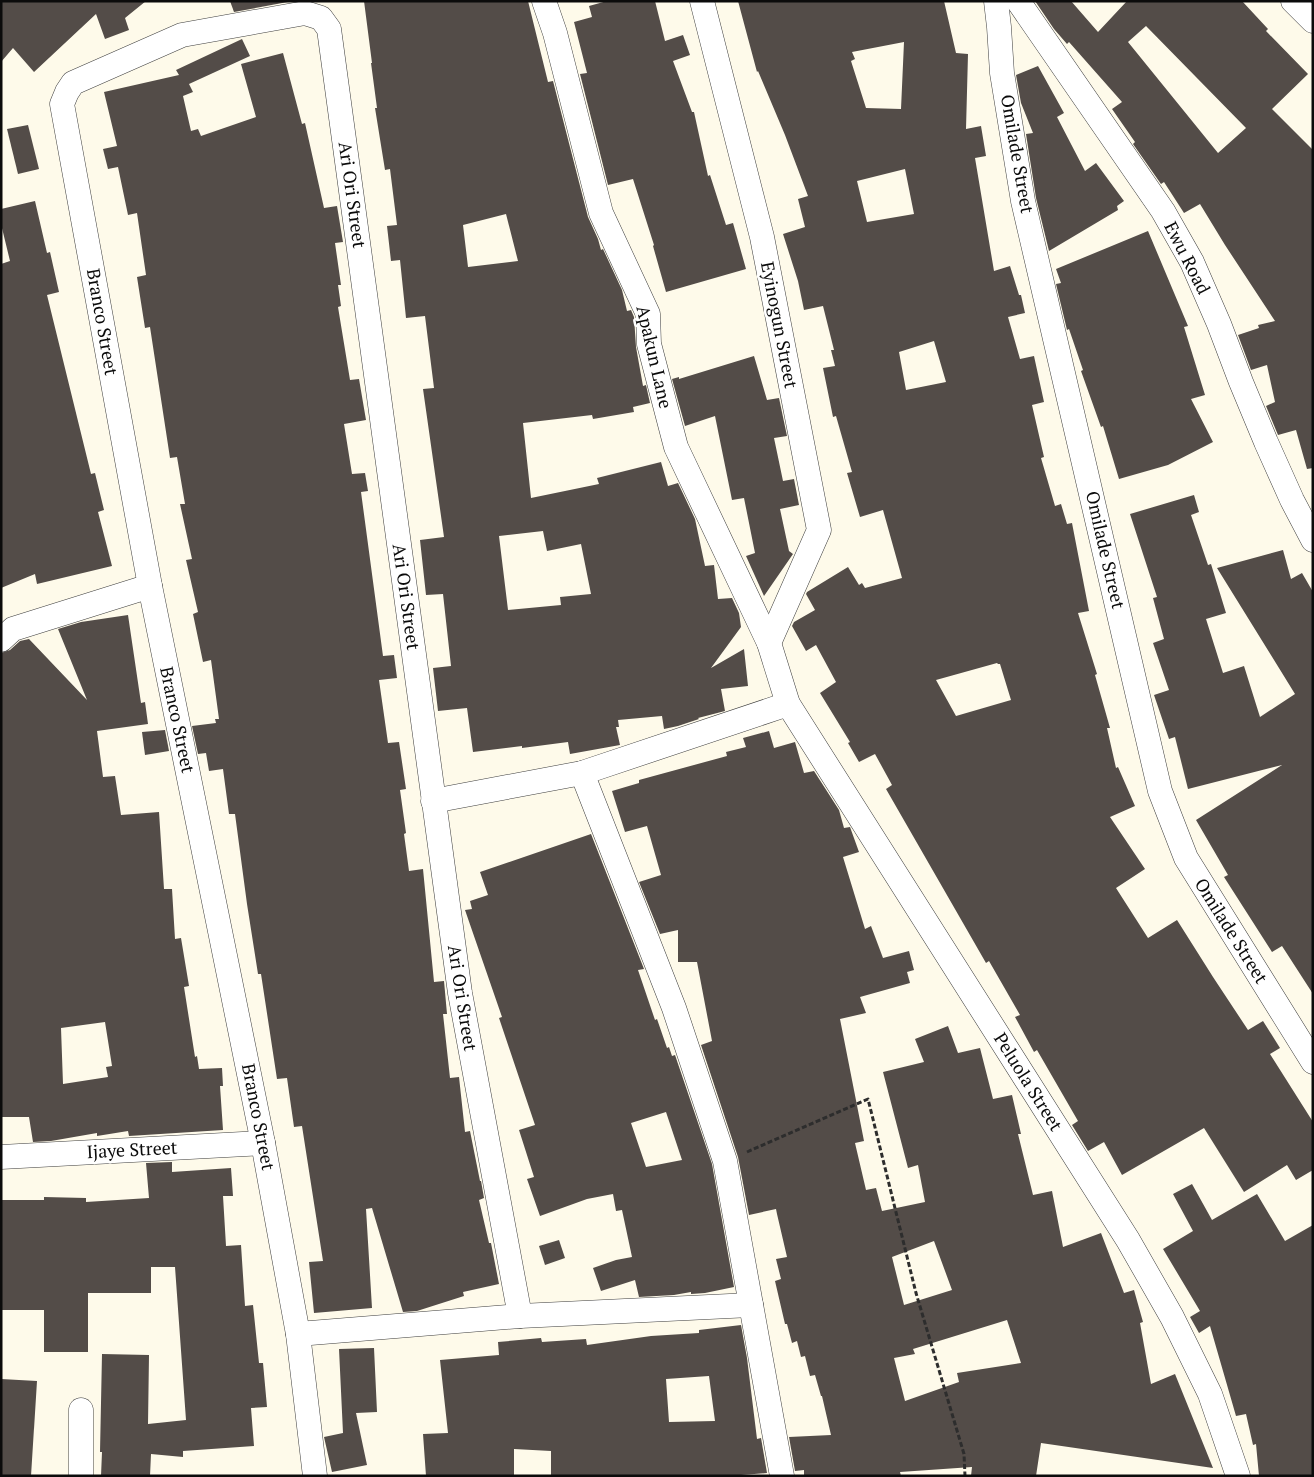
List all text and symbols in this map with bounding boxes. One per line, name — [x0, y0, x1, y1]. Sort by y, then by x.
street label: Omilade Street — [996, 93, 1040, 215]
street label: Ari Ori Street — [334, 140, 372, 250]
street label: Ewu Road — [1159, 217, 1216, 298]
street label: Eyinogun Street — [756, 259, 804, 390]
street label: Branco Street — [82, 266, 124, 377]
street label: Apakun Lane — [631, 303, 678, 411]
street label: Omilade Street — [1081, 488, 1131, 611]
street label: Ari Ori Street — [388, 542, 426, 652]
street label: Branco Street — [155, 664, 201, 776]
street label: Omilade Street — [1190, 873, 1274, 988]
street label: Ari Ori Street — [443, 943, 483, 1053]
street label: Peluola Street — [989, 1028, 1069, 1136]
street label: Branco Street — [237, 1061, 281, 1173]
street label: Ijaye Street — [86, 1135, 178, 1163]

